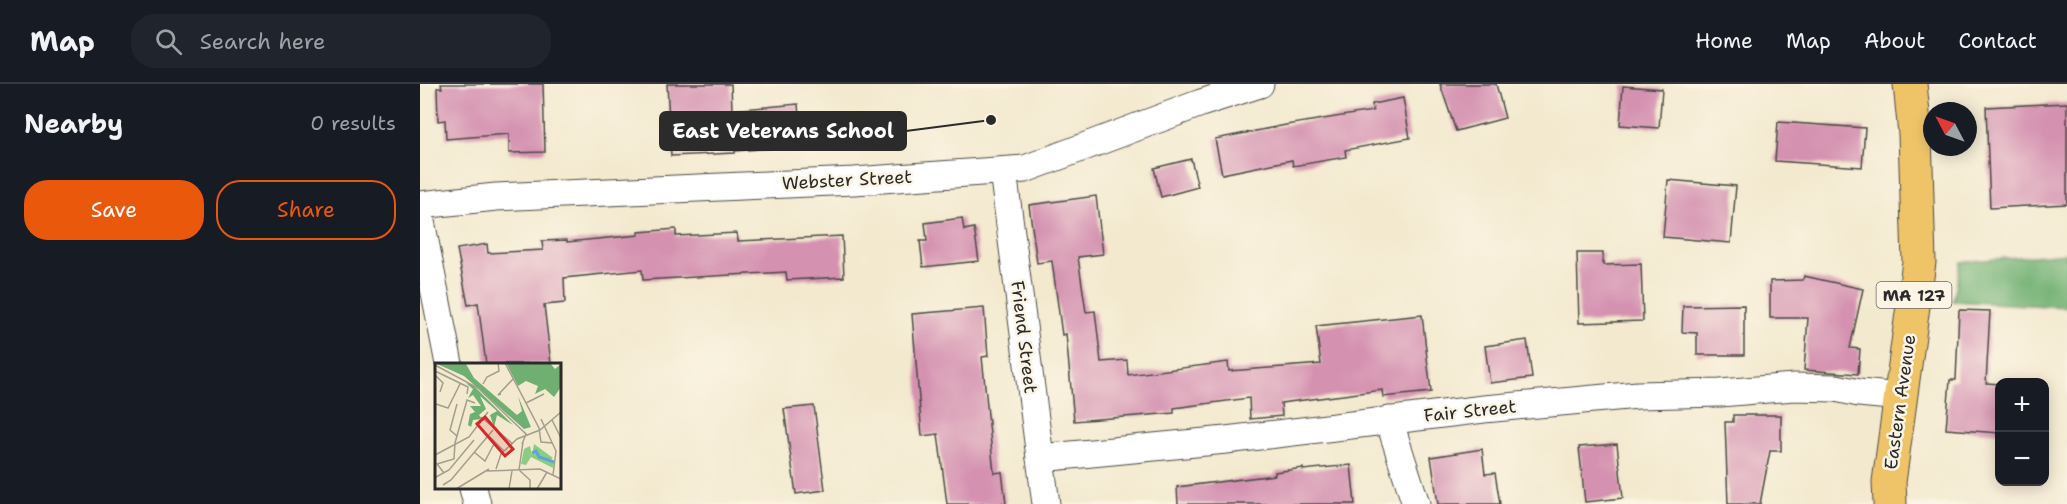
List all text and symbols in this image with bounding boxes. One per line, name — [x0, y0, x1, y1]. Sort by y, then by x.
search box — [131, 14, 551, 68]
text: Map — [30, 22, 95, 60]
icon: search — [152, 25, 185, 58]
text: Search here — [200, 27, 325, 56]
text: Home — [1695, 27, 1753, 55]
text: Map — [1786, 27, 1831, 55]
text: About — [1864, 27, 1925, 55]
text: Contact — [1958, 27, 2037, 55]
north arrow — [1923, 102, 1977, 156]
text: Nearby — [24, 106, 123, 141]
text: 0 results — [310, 110, 396, 136]
callout: East Veterans School — [660, 112, 906, 150]
text: East Veterans School — [672, 118, 894, 144]
street label: Webster Street — [781, 165, 913, 195]
button: Save — [24, 180, 204, 240]
button: Share — [216, 180, 396, 240]
street label: Friend Street — [1005, 279, 1043, 395]
road number: MA 127 — [1876, 282, 1952, 308]
street label: Eastern Avenue — [1879, 333, 1921, 471]
inset map — [435, 363, 561, 489]
map controls — [1995, 378, 2049, 486]
button: + — [1995, 378, 2049, 432]
street label: Fair Street — [1423, 394, 1517, 428]
button: − — [1995, 432, 2049, 486]

